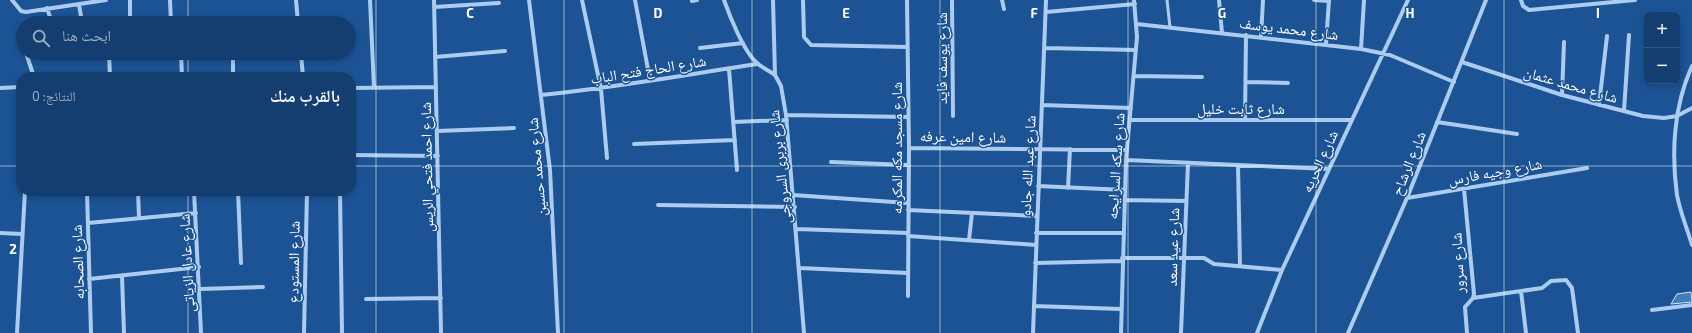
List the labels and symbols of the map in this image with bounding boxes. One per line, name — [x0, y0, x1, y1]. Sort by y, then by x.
text: C — [466, 5, 474, 21]
text: D — [654, 5, 663, 21]
text: E — [842, 5, 850, 21]
text: F — [1030, 5, 1038, 21]
text: G — [1218, 5, 1226, 21]
text: H — [1406, 5, 1415, 21]
text: I — [1596, 5, 1600, 21]
street label: شارع يوسف فايد — [932, 12, 952, 104]
street label: شارع محمد يوسف — [1238, 13, 1340, 45]
street label: شارع الحاج فتح الباب — [589, 51, 708, 89]
street label: شارع محمد عثمان — [1521, 62, 1620, 108]
street label: شارع مسجد مكه المكرمه — [887, 82, 907, 214]
street label: شارع ثابت خليل — [1197, 99, 1285, 119]
street label: شارع احمد فتحي الريس — [416, 102, 440, 232]
street label: شارع بربرى السروجى — [764, 109, 796, 225]
street label: شارع سكه السرايجه — [1102, 112, 1130, 220]
street label: شارع عبد الله جادو — [1015, 115, 1041, 217]
street label: شارع محمد حسين — [523, 117, 551, 217]
street label: شارع امين عرفه — [920, 126, 1007, 148]
street label: شارع الحريه — [1297, 127, 1343, 196]
street label: شارع الرشاح — [1387, 128, 1431, 199]
street label: شارع وجيه فارس — [1447, 154, 1544, 190]
street label: شارع عيد سعد — [1162, 207, 1184, 287]
street label: شارع عادل الزياتى — [174, 213, 200, 313]
street label: شارع المستودع — [283, 221, 305, 303]
street label: شارع الصحابه — [67, 224, 89, 300]
street label: شارع سرور — [1446, 232, 1470, 295]
text: 2 — [9, 241, 17, 257]

